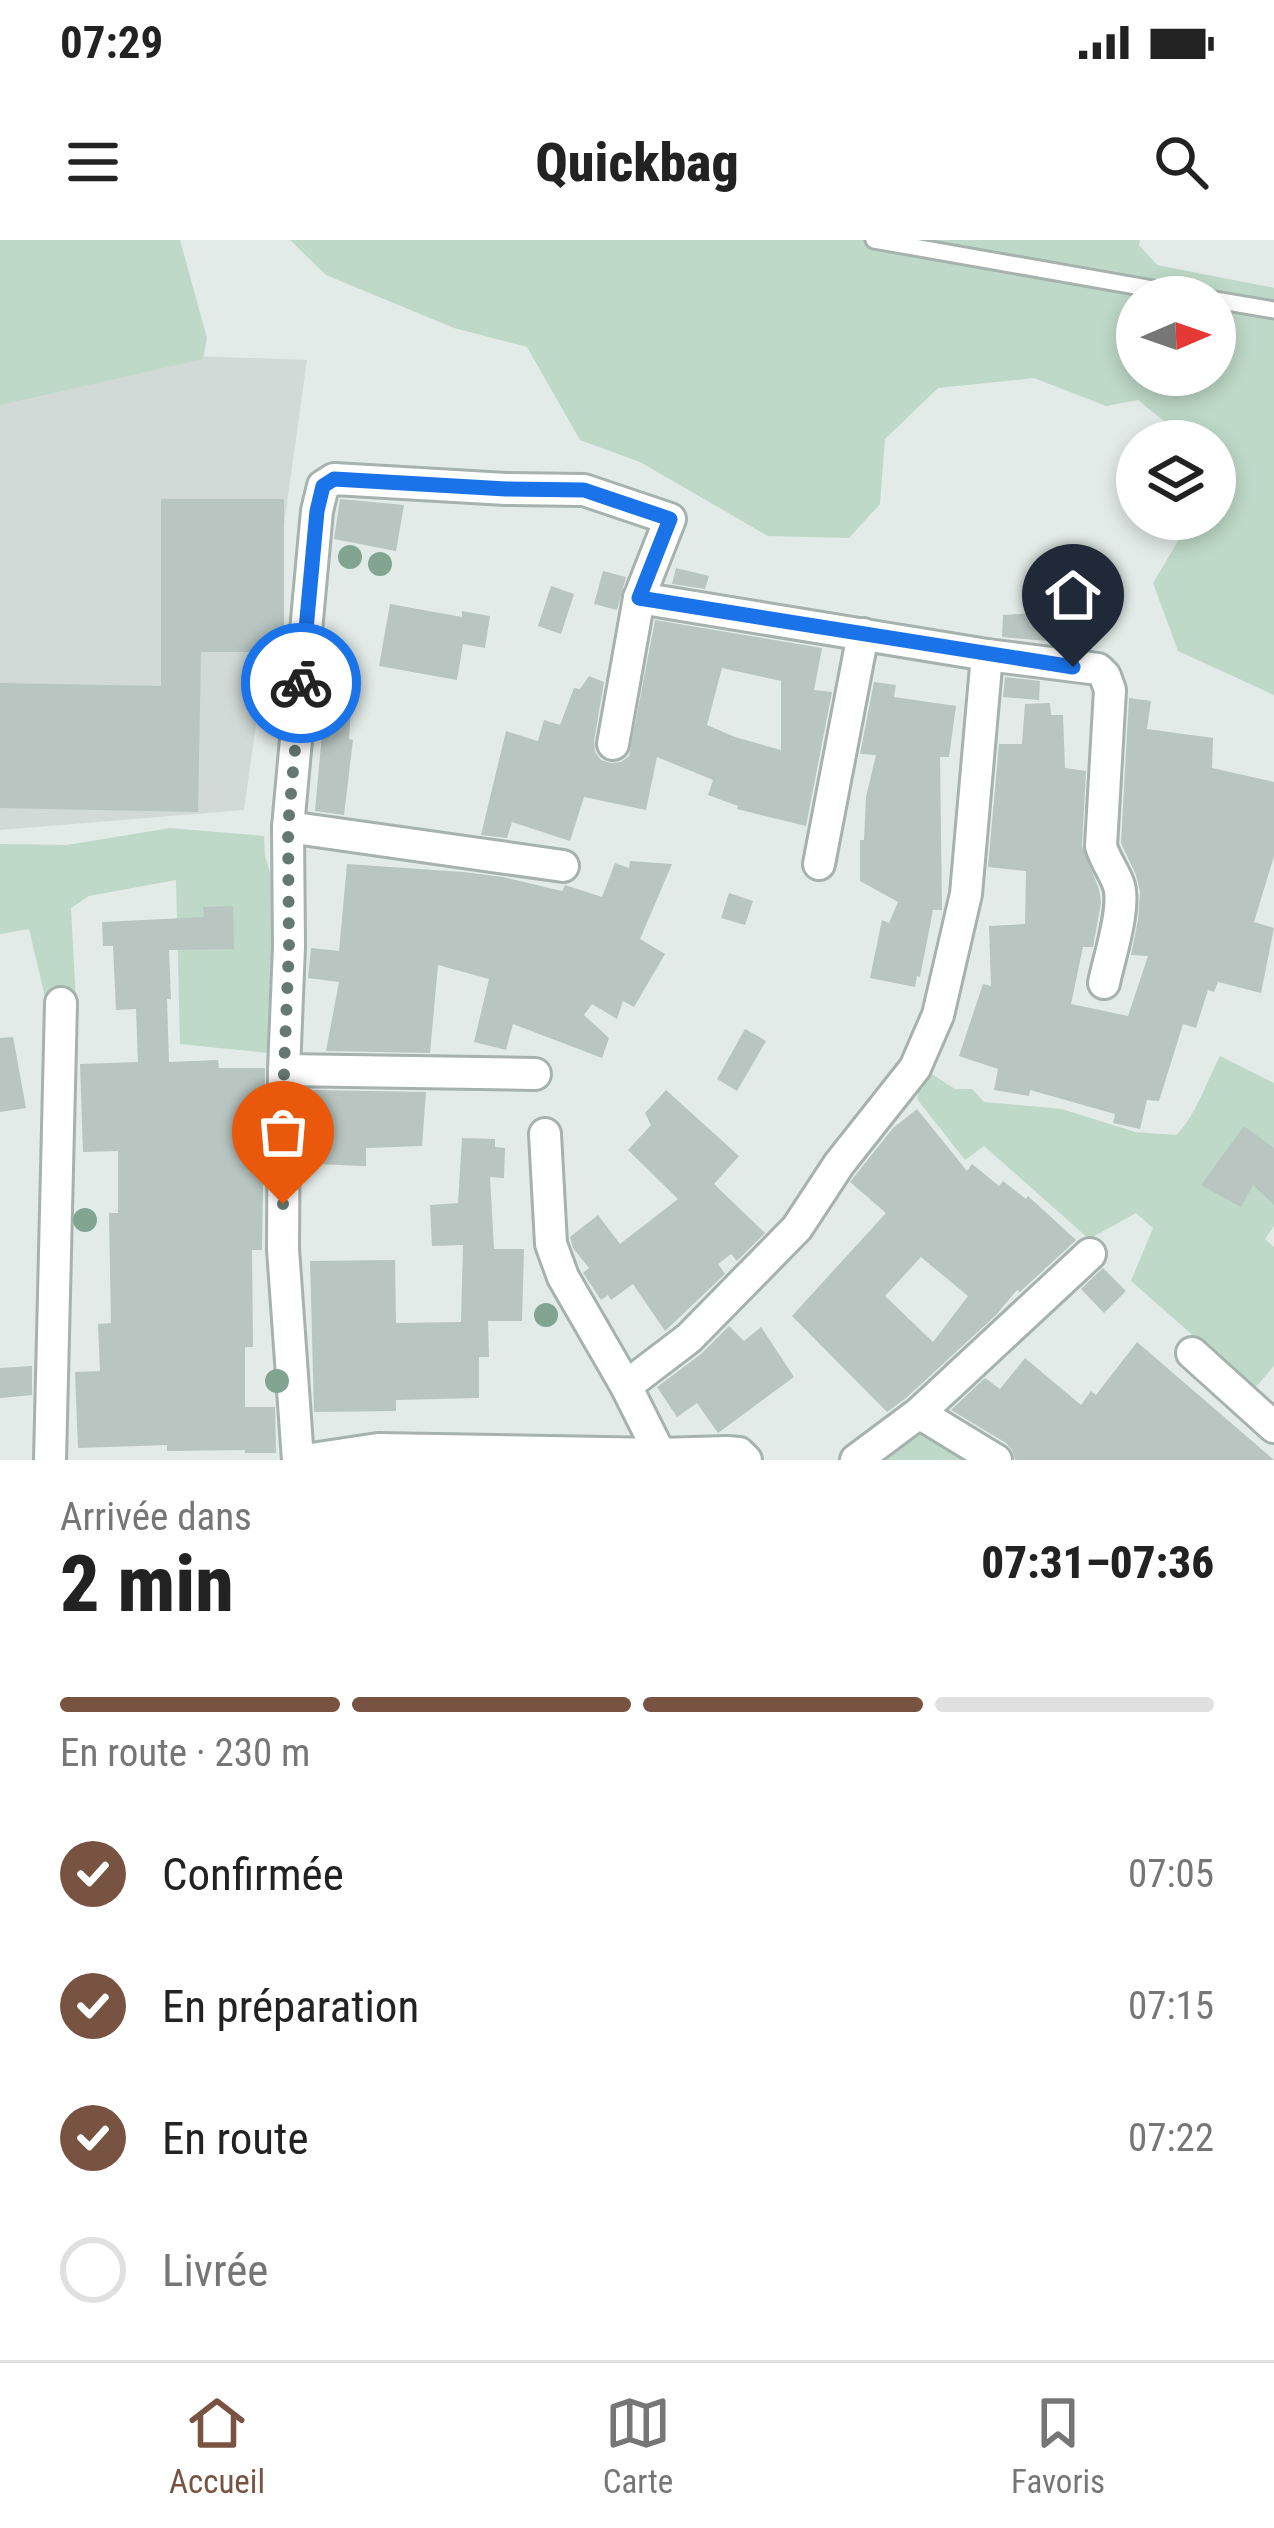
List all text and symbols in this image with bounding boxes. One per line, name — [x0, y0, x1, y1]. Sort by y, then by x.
text: 07:29 — [60, 16, 163, 69]
icon: menu — [60, 129, 126, 195]
icon: search — [1148, 129, 1214, 195]
text: Quickbag — [535, 131, 739, 194]
north arrow — [1116, 276, 1236, 396]
map controls — [1116, 276, 1236, 540]
button: layers — [1116, 420, 1236, 540]
pin — [1022, 544, 1124, 667]
icon: home — [1040, 562, 1106, 628]
courier — [241, 623, 361, 743]
icon: bike — [268, 650, 334, 716]
pin — [232, 1081, 334, 1204]
icon: bag — [250, 1099, 316, 1165]
text: Arrivée dans — [60, 1494, 252, 1540]
text: 07:31–07:36 — [981, 1536, 1214, 1589]
text: 2 min — [60, 1539, 234, 1630]
text: En route · 230 m — [60, 1730, 310, 1776]
icon: check — [60, 1841, 126, 1907]
text: Confirmée — [162, 1848, 344, 1901]
text: 07:05 — [1128, 1851, 1214, 1897]
icon: check — [60, 1973, 126, 2039]
text: En préparation — [162, 1980, 419, 2033]
text: 07:15 — [1128, 1983, 1214, 2029]
icon: check — [60, 2105, 126, 2171]
text: En route — [162, 2112, 309, 2165]
text: 07:22 — [1128, 2115, 1214, 2161]
text: Livrée — [162, 2244, 268, 2297]
tab: Accueil — [169, 2390, 265, 2501]
tab: Carte — [603, 2390, 673, 2501]
tab: Favoris — [1011, 2390, 1105, 2501]

